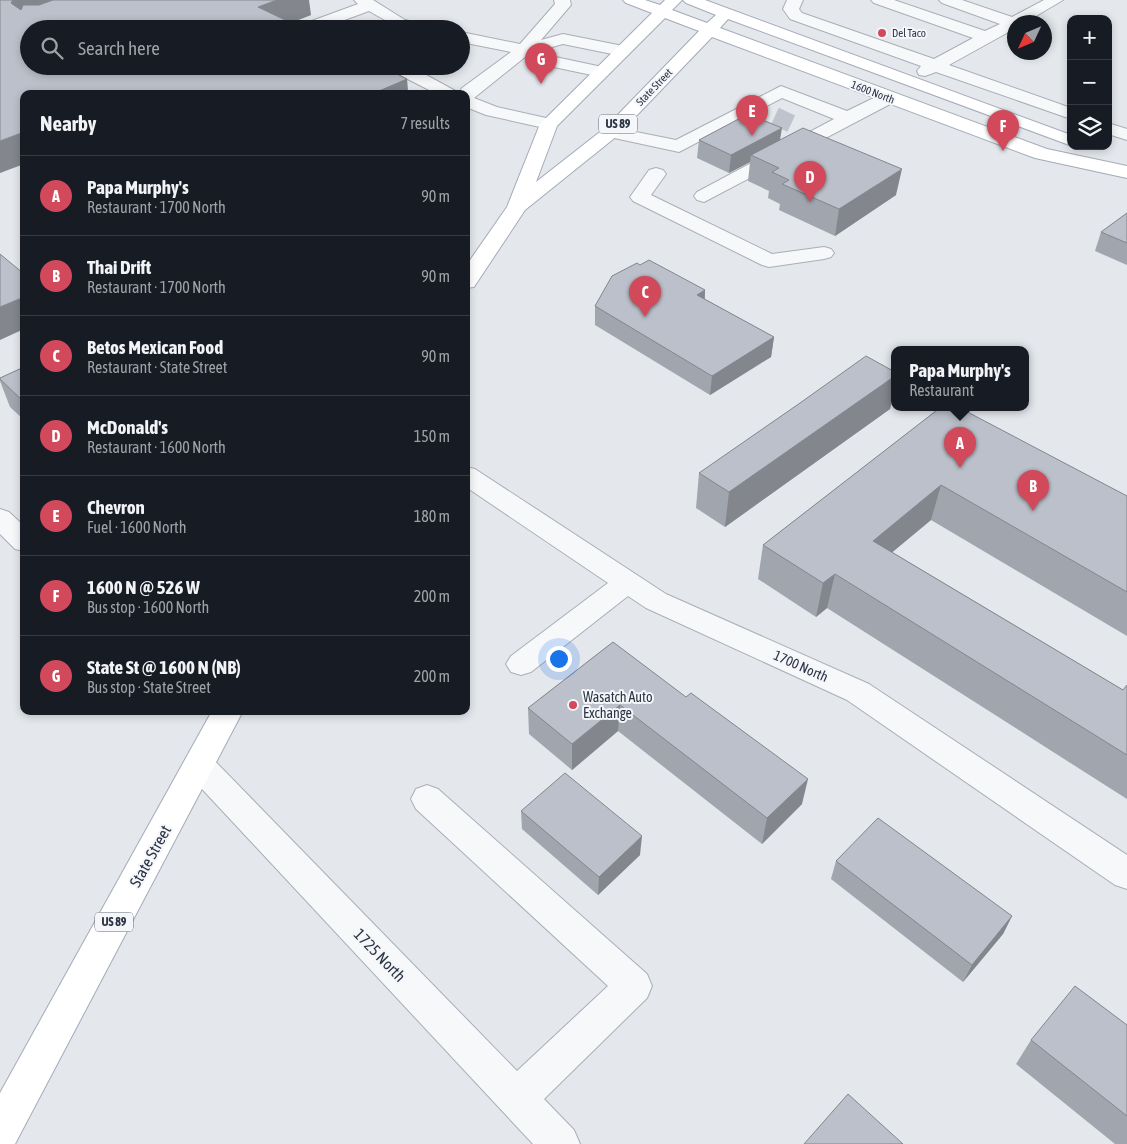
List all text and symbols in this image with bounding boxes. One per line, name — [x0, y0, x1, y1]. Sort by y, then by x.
north arrow — [1007, 15, 1052, 60]
map controls — [1067, 15, 1112, 150]
button: + — [1067, 15, 1112, 60]
search box — [20, 20, 470, 75]
marker: Del Taco — [876, 27, 888, 39]
place label: Del Taco — [892, 27, 926, 39]
icon: search — [38, 34, 66, 62]
text: Search here — [78, 37, 160, 59]
pin: G — [525, 43, 557, 84]
button: − — [1067, 60, 1112, 105]
street label: State Street — [633, 66, 675, 108]
street label: 1600 North — [850, 78, 896, 106]
pin: E — [736, 95, 768, 136]
button: layers — [1067, 105, 1112, 150]
pin: F — [987, 110, 1019, 151]
text: Nearby — [40, 111, 96, 135]
text: 7 results — [400, 114, 450, 132]
road number: US 89 — [599, 115, 637, 134]
pin: D — [794, 161, 826, 202]
text: Papa Murphy's — [87, 176, 189, 198]
text: A — [52, 187, 60, 205]
text: 90 m — [421, 187, 450, 205]
text: Restaurant · 1700 North — [87, 198, 226, 216]
text: Thai Drift — [87, 256, 151, 278]
text: B — [52, 267, 60, 285]
text: 90 m — [421, 267, 450, 285]
pin: C — [629, 276, 661, 317]
text: Restaurant · 1700 North — [87, 278, 226, 296]
text: Betos Mexican Food — [87, 336, 223, 358]
popup — [891, 346, 1029, 411]
text: C — [52, 347, 60, 365]
text: 90 m — [421, 347, 450, 365]
text: Restaurant · State Street — [87, 358, 227, 376]
text: Papa Murphy's — [909, 359, 1011, 381]
text: Restaurant — [909, 381, 974, 399]
text: McDonald's — [87, 416, 168, 438]
text: D — [52, 427, 60, 445]
text: 150 m — [414, 427, 450, 445]
pin: A — [944, 427, 976, 468]
text: Restaurant · 1600 North — [87, 438, 226, 456]
pin: B — [1017, 470, 1049, 511]
text: Chevron — [87, 496, 145, 518]
text: E — [53, 507, 59, 525]
text: 180 m — [414, 507, 450, 525]
text: Fuel · 1600 North — [87, 518, 187, 536]
text: 1600 N @ 526 W — [87, 576, 200, 598]
text: F — [53, 587, 59, 605]
text: 200 m — [414, 587, 450, 605]
text: Bus stop · 1600 North — [87, 598, 209, 616]
your location — [546, 646, 572, 672]
street label: 1700 North — [771, 647, 831, 685]
text: State St @ 1600 N (NB) — [87, 656, 241, 678]
text: G — [52, 667, 60, 685]
text: 200 m — [414, 667, 450, 685]
text: Bus stop · State Street — [87, 678, 211, 696]
place label: Wasatch Auto Exchange — [583, 689, 653, 721]
marker: Wasatch Auto Exchange — [567, 699, 579, 711]
street label: State Street — [126, 822, 174, 890]
road number: US 89 — [95, 912, 133, 932]
street label: 1725 North — [351, 925, 409, 985]

